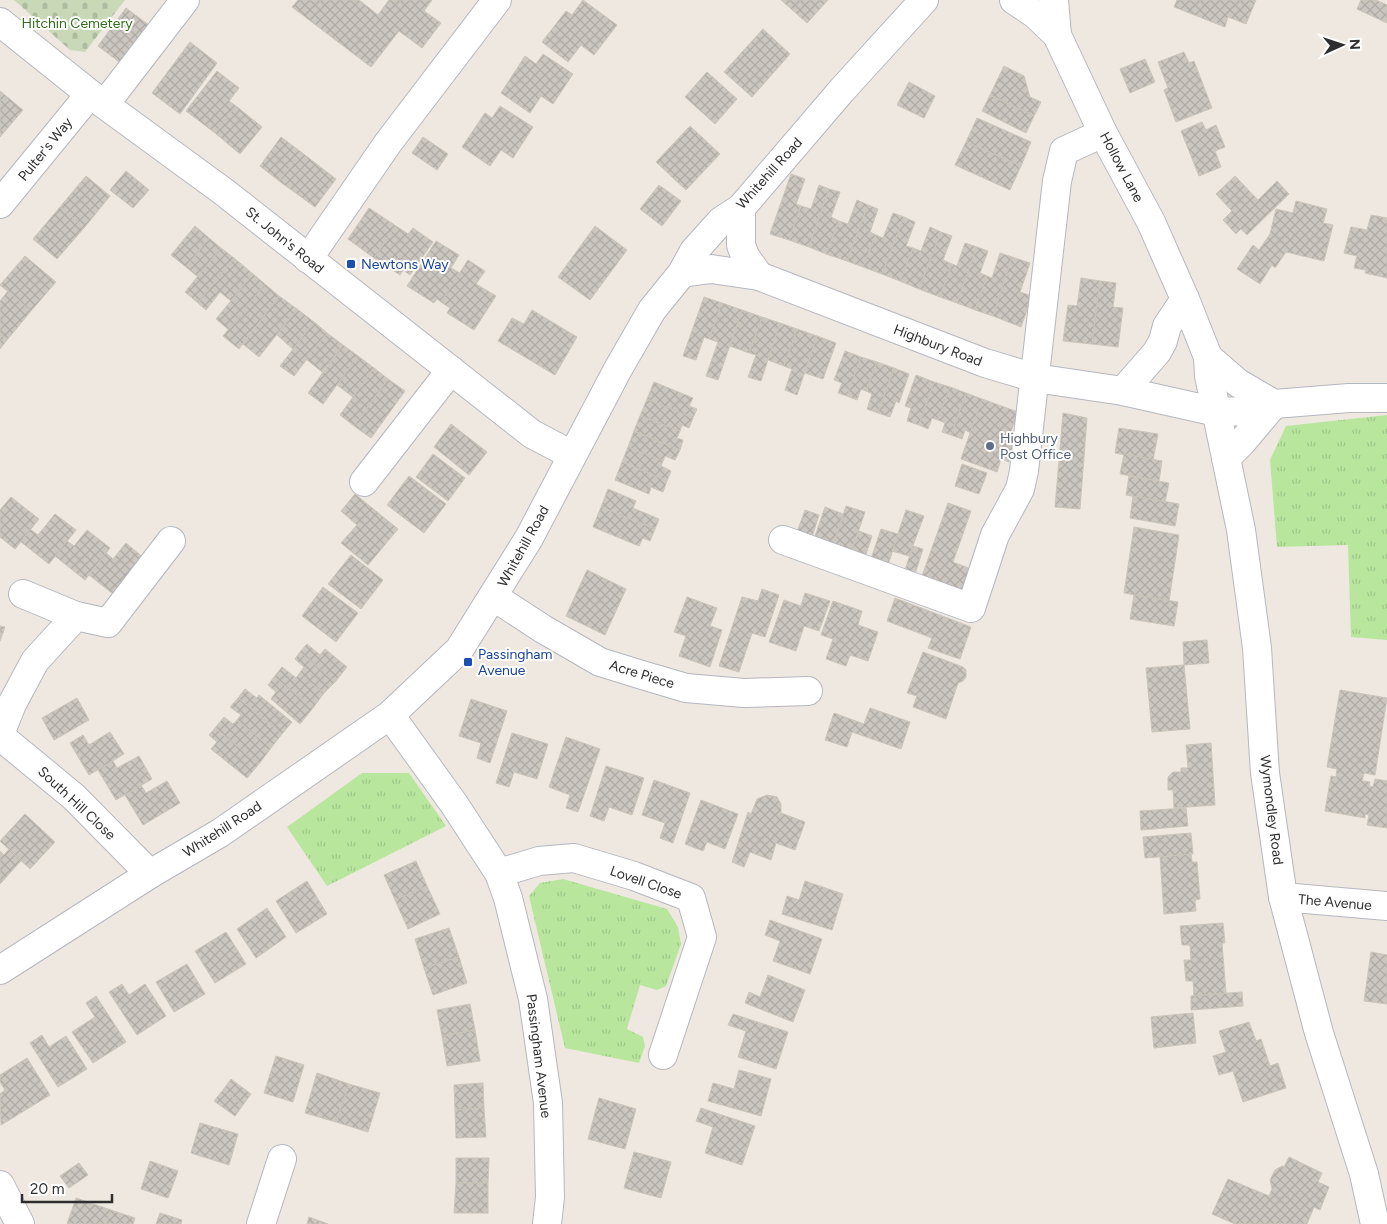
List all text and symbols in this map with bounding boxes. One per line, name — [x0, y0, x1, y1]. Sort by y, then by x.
park label: Hitchin Cemetery — [21, 15, 133, 32]
north arrow — [1317, 20, 1367, 70]
text: N — [1346, 38, 1363, 50]
street label: Pulter's Way — [15, 114, 77, 184]
street label: Hollow Lane — [1096, 129, 1147, 206]
street label: Whitehill Road — [733, 134, 806, 213]
street label: St. John's Road — [242, 204, 327, 277]
place label: Newtons Way — [361, 256, 449, 273]
marker: Newtons Way — [345, 258, 357, 270]
street label: Highbury Road — [891, 321, 985, 370]
place label: Highbury Post Office — [1000, 430, 1071, 463]
marker: Highbury Post Office — [984, 440, 996, 452]
street label: Whitehill Road — [494, 503, 553, 590]
place label: Passingham Avenue — [478, 646, 552, 679]
marker: Passingham Avenue — [462, 656, 474, 668]
street label: Acre Piece — [607, 657, 677, 693]
street label: Wymondley Road — [1256, 754, 1287, 866]
street label: South Hill Close — [34, 763, 119, 844]
street label: Whitehill Road — [180, 798, 265, 861]
street label: Lovell Close — [608, 862, 684, 903]
street label: The Avenue — [1297, 891, 1373, 914]
street label: Passingham Avenue — [522, 993, 555, 1120]
scale bar — [22, 1172, 112, 1204]
text: 20 m — [30, 1180, 64, 1198]

